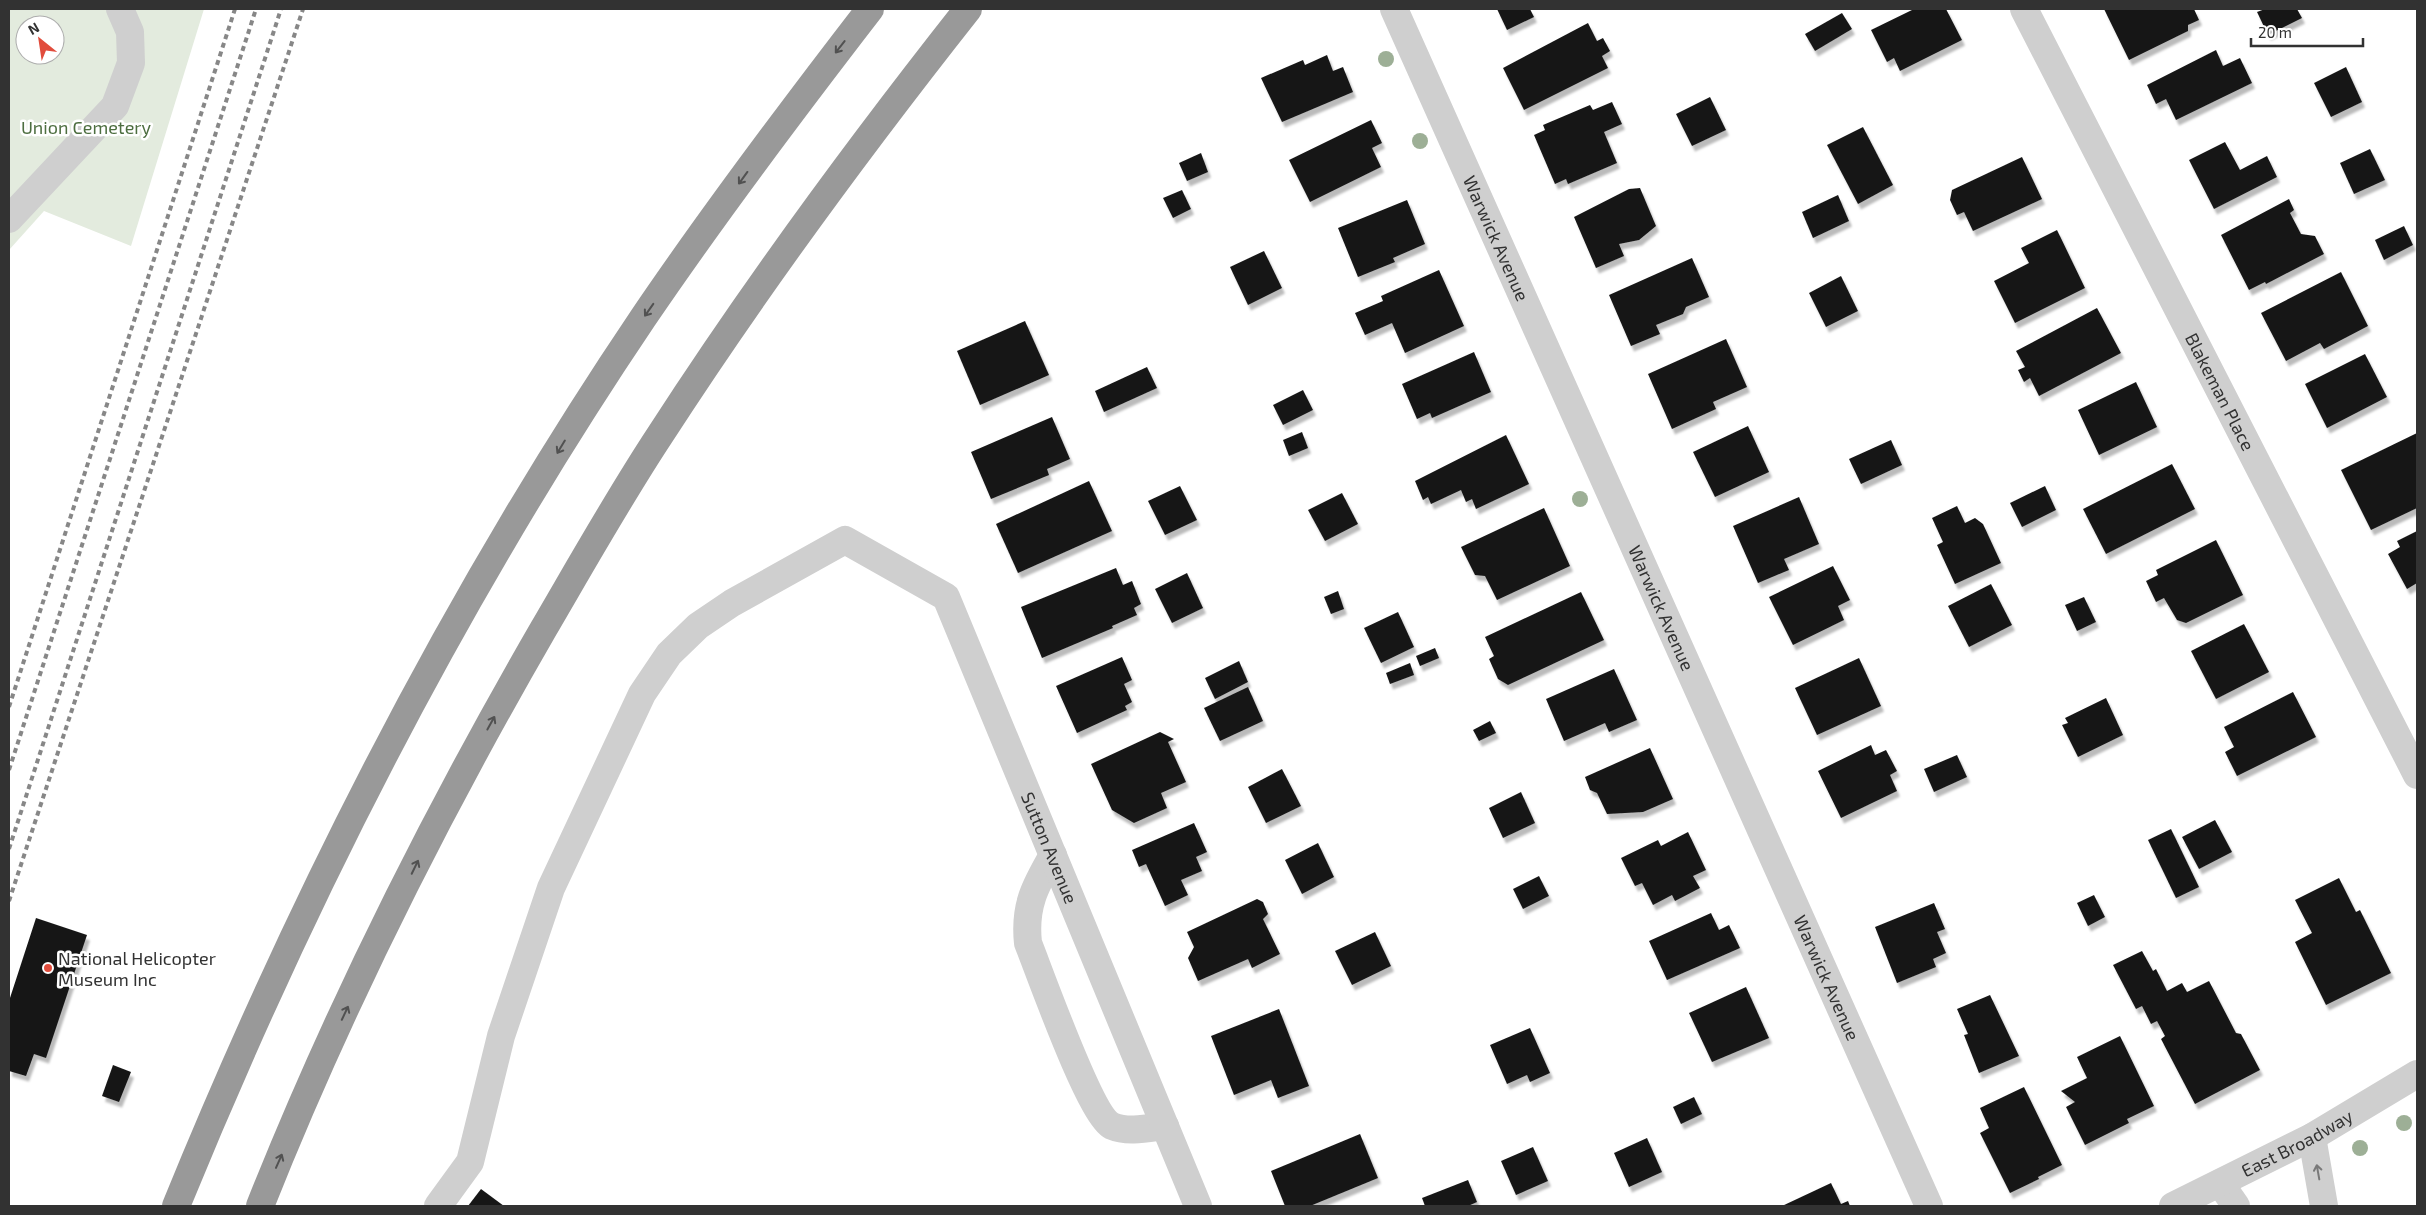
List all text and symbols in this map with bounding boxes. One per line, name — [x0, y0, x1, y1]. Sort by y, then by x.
north arrow — [15, 15, 65, 65]
scale bar — [2251, 15, 2364, 47]
text: N — [25, 18, 42, 38]
text: 20 m — [2258, 23, 2292, 41]
one-way arrow — [835, 40, 846, 53]
park label: Union Cemetery — [21, 116, 152, 138]
one-way arrow — [738, 170, 748, 184]
street label: Warwick Avenue — [1459, 172, 1534, 304]
one-way arrow — [644, 303, 654, 317]
street label: Blakeman Place — [2181, 329, 2260, 454]
one-way arrow — [556, 439, 566, 453]
street label: Warwick Avenue — [1624, 542, 1699, 674]
one-way arrow — [486, 715, 496, 730]
street label: Sutton Avenue — [1017, 789, 1083, 907]
one-way arrow — [410, 859, 420, 874]
street label: Warwick Avenue — [1789, 912, 1865, 1044]
place label: National Helicopter Museum Inc — [58, 947, 216, 990]
marker: National Helicopter Museum Inc — [42, 962, 54, 974]
one-way arrow — [341, 1006, 350, 1021]
street label: East Broadway — [2238, 1104, 2357, 1181]
one-way arrow — [274, 1154, 284, 1169]
one-way arrow — [2313, 1164, 2323, 1180]

